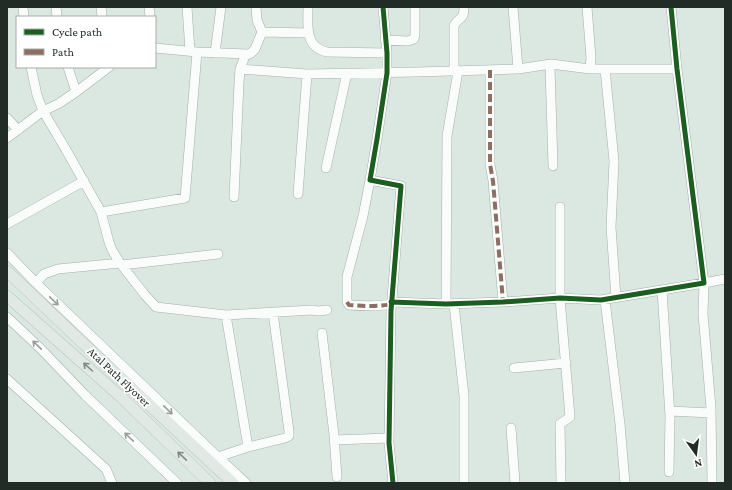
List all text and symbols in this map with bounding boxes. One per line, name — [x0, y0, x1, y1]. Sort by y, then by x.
legend — [16, 16, 156, 68]
text: Cycle path — [52, 25, 103, 39]
text: Path — [52, 45, 74, 59]
one-way arrow — [49, 296, 59, 305]
one-way arrow — [32, 340, 42, 350]
street label: Atal Path Flyover — [85, 344, 154, 410]
one-way arrow — [83, 363, 93, 372]
one-way arrow — [163, 405, 173, 415]
one-way arrow — [124, 433, 134, 442]
north arrow — [676, 434, 716, 474]
one-way arrow — [177, 451, 187, 461]
text: N — [693, 457, 704, 471]

